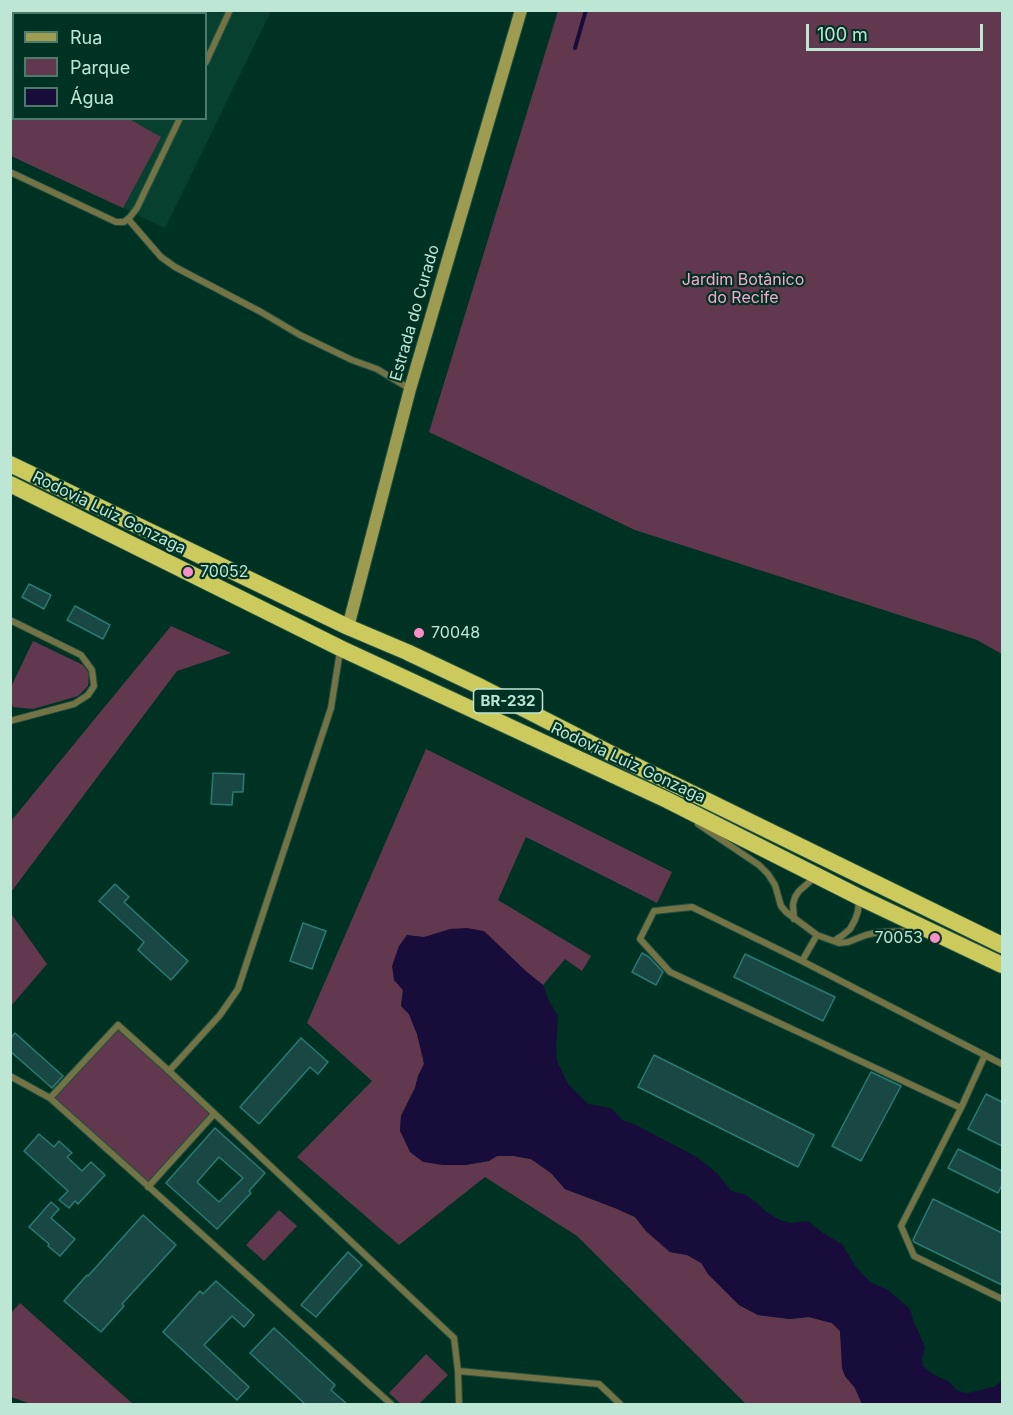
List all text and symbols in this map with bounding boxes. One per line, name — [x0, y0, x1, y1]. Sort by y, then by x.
legend — [12, 12, 207, 120]
scale bar — [809, 12, 986, 50]
text: 100 m — [817, 24, 868, 45]
text: Rua — [70, 27, 102, 48]
text: Parque — [70, 57, 130, 78]
text: Água — [70, 87, 114, 108]
street label: Estrada do Curado — [386, 243, 444, 383]
park label: Jardim Botânico do Recife — [682, 270, 804, 308]
street label: Rodovia Luiz Gonzaga — [29, 467, 189, 559]
place label: 70052 — [200, 562, 248, 582]
marker: 70052 — [181, 565, 195, 579]
place label: 70048 — [431, 623, 480, 643]
marker: 70048 — [412, 626, 426, 640]
road number: BR-232 — [474, 689, 542, 713]
street label: Rodovia Luiz Gonzaga — [548, 719, 708, 807]
place label: 70053 — [874, 928, 923, 948]
marker: 70053 — [928, 931, 942, 945]

